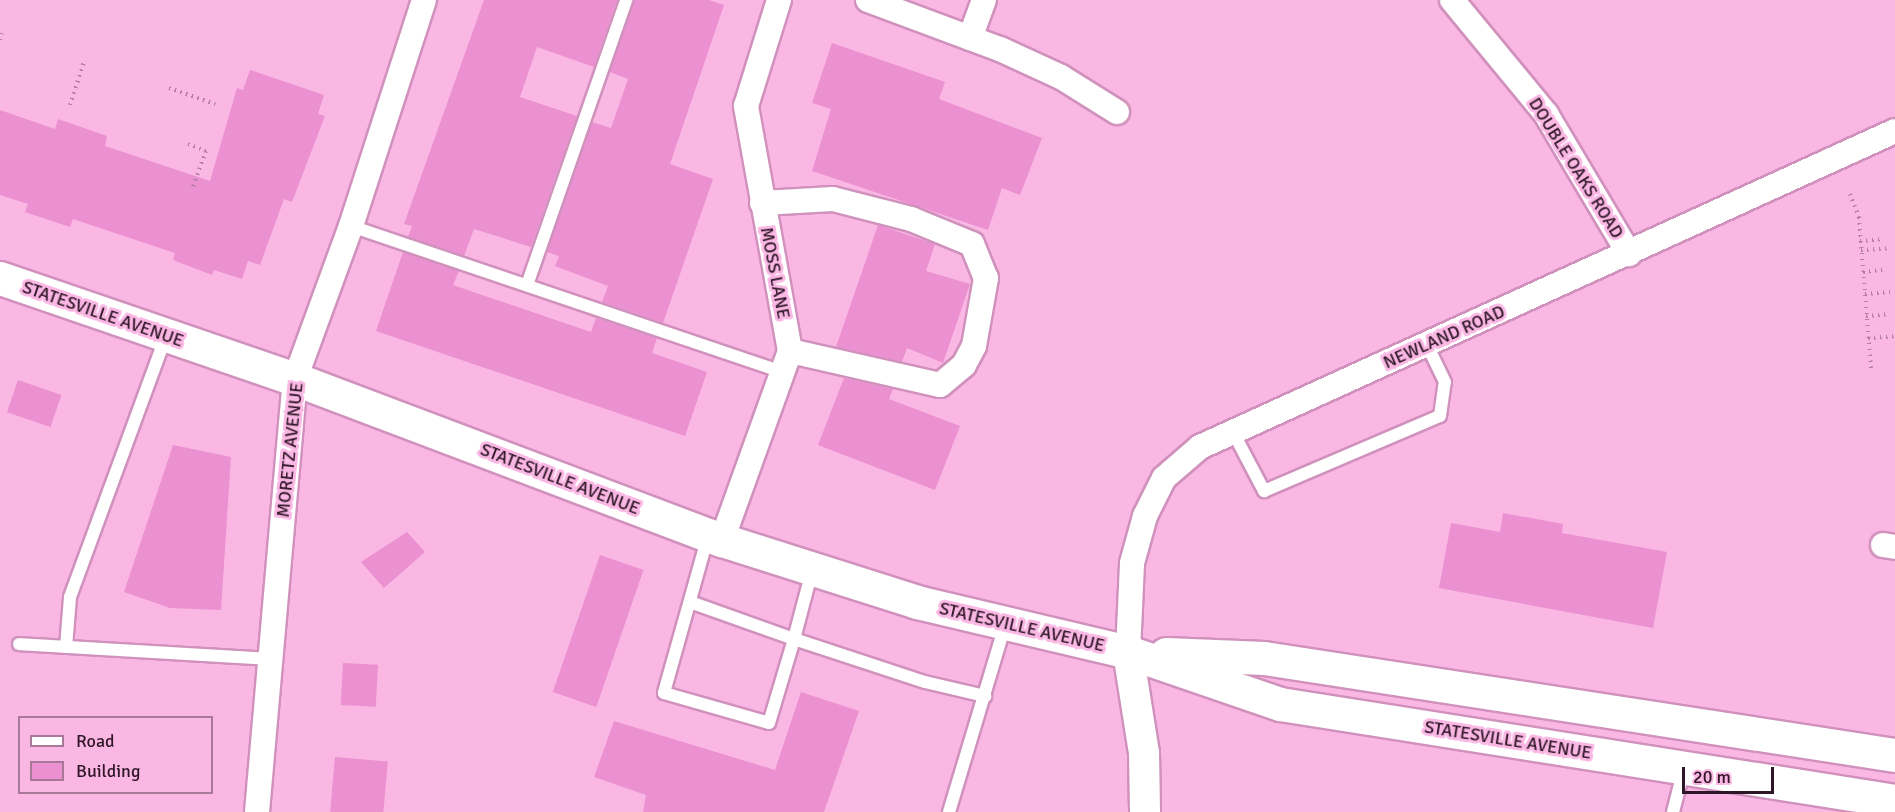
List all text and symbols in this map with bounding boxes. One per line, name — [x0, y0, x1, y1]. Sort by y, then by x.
street label: DOUBLE OAKS ROAD — [1524, 94, 1628, 242]
street label: MOSS LANE — [756, 225, 794, 321]
street label: STATESVILLE AVENUE — [20, 276, 186, 352]
street label: NEWLAND ROAD — [1380, 301, 1508, 373]
street label: MORETZ AVENUE — [272, 382, 308, 518]
street label: STATESVILLE AVENUE — [477, 439, 643, 519]
street label: STATESVILLE AVENUE — [937, 597, 1107, 657]
legend — [18, 716, 213, 794]
street label: STATESVILLE AVENUE — [1423, 716, 1593, 764]
text: Road — [76, 730, 115, 752]
scale bar — [1685, 755, 1776, 793]
text: Building — [76, 760, 140, 782]
text: 20 m — [1693, 766, 1731, 788]

